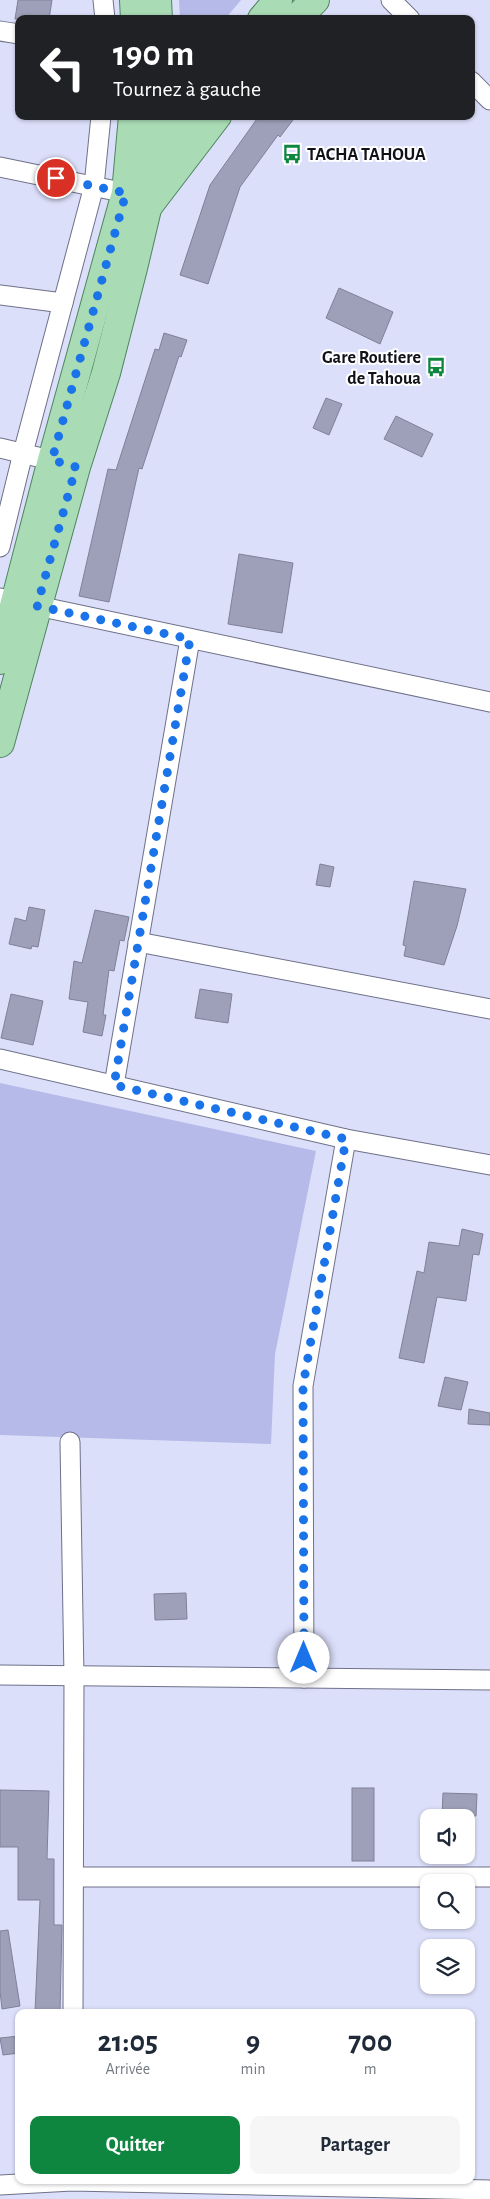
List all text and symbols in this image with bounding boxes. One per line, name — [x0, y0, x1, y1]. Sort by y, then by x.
icon: left — [30, 35, 95, 100]
text: 190 m — [113, 37, 194, 72]
text: Tournez à gauche — [113, 78, 261, 100]
bus stop icon: TACHA TAHOUA — [281, 143, 303, 165]
place label: TACHA TAHOUA — [307, 146, 426, 164]
pin — [35, 157, 77, 199]
icon: arrive — [42, 164, 70, 192]
place label: Gare Routiere de Tahoua — [322, 349, 421, 388]
bus stop icon: Gare Routiere de Tahoua — [425, 356, 447, 378]
position arrow — [277, 1631, 329, 1683]
map controls — [420, 1809, 475, 1994]
button: sound — [420, 1809, 475, 1864]
button: search — [420, 1874, 475, 1929]
button: layers — [420, 1939, 475, 1994]
text: 21:05 — [98, 2027, 158, 2057]
text: 9 — [246, 2027, 260, 2057]
text: 700 — [348, 2027, 392, 2057]
text: Arrivée — [106, 2061, 150, 2077]
text: min — [241, 2061, 266, 2077]
text: m — [364, 2061, 377, 2077]
button: Quitter — [30, 2116, 240, 2174]
button: Partager — [250, 2116, 460, 2174]

